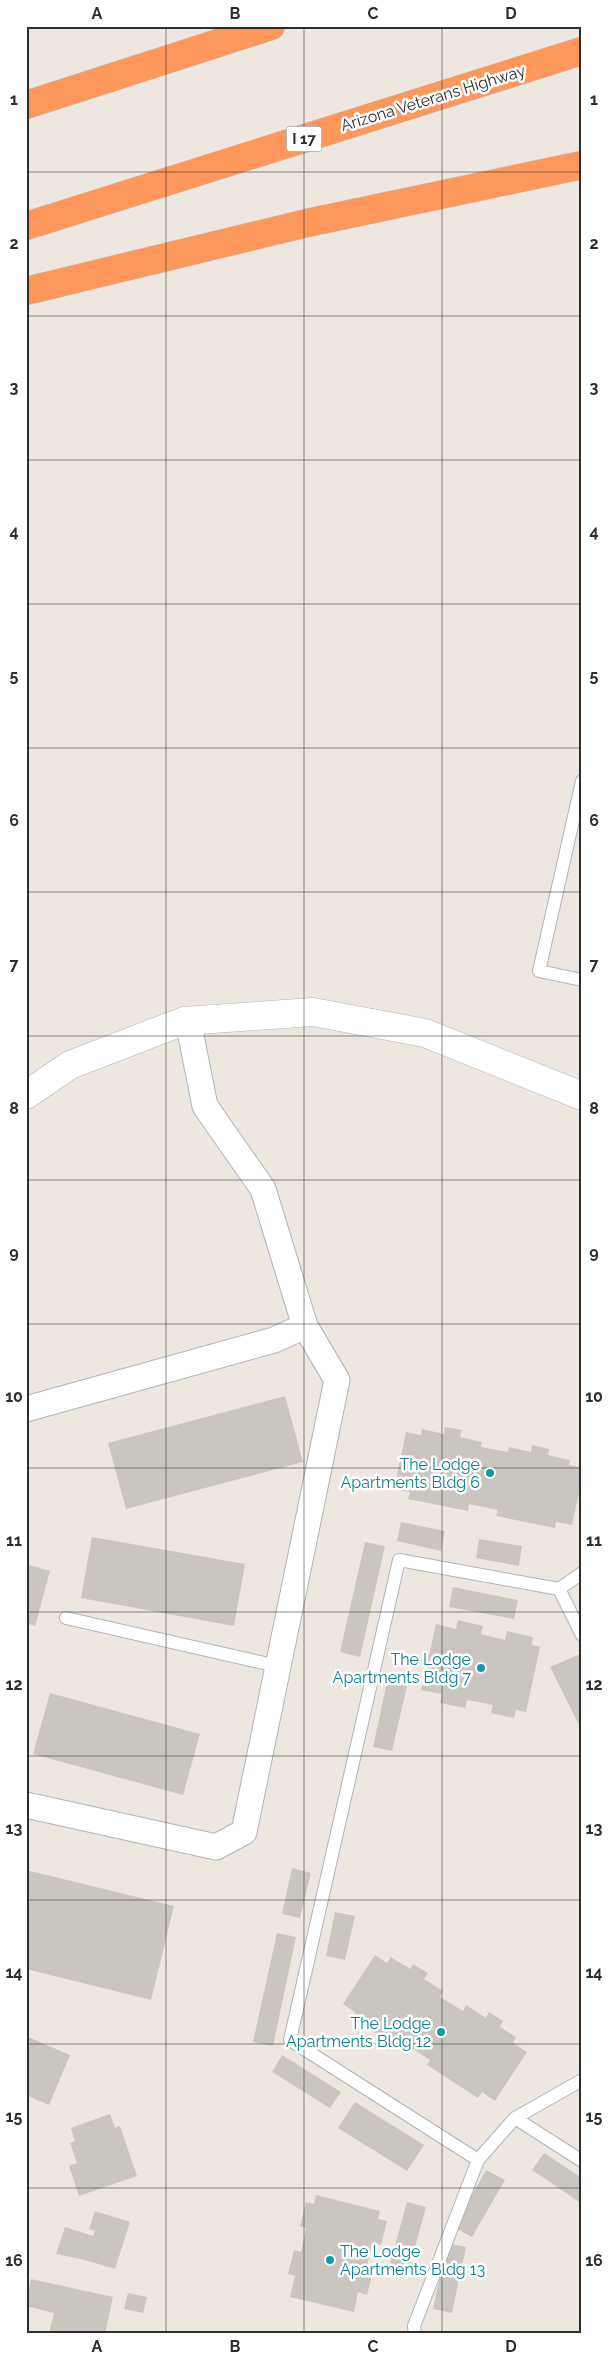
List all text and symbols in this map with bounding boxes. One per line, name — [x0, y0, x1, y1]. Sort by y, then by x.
text: A — [92, 4, 103, 23]
text: B — [230, 4, 241, 23]
text: C — [368, 4, 379, 23]
text: D — [505, 4, 517, 23]
street label: Arizona Veterans Highway — [338, 61, 528, 135]
text: 1 — [10, 90, 18, 109]
text: 1 — [590, 90, 598, 109]
road number: I 17 — [286, 126, 322, 152]
text: 2 — [9, 234, 19, 253]
text: 2 — [589, 234, 599, 253]
text: 3 — [10, 378, 19, 397]
text: 3 — [590, 378, 599, 397]
text: 4 — [9, 522, 19, 541]
text: 4 — [589, 522, 599, 541]
text: 5 — [10, 666, 19, 685]
text: 5 — [590, 666, 599, 685]
text: 6 — [9, 811, 19, 830]
text: 6 — [589, 811, 599, 830]
text: 7 — [10, 955, 19, 974]
text: 7 — [590, 955, 599, 974]
text: 8 — [9, 1099, 19, 1118]
text: 8 — [589, 1099, 599, 1118]
text: 9 — [9, 1243, 19, 1262]
text: 9 — [589, 1243, 599, 1262]
text: 10 — [5, 1387, 23, 1406]
text: 10 — [585, 1387, 603, 1406]
place label: The Lodge Apartments Bldg 6 — [341, 1455, 480, 1492]
marker: The Lodge Apartments Bldg 6 — [484, 1467, 496, 1479]
text: 11 — [6, 1531, 22, 1550]
text: 11 — [586, 1531, 602, 1550]
place label: The Lodge Apartments Bldg 7 — [333, 1650, 471, 1687]
marker: The Lodge Apartments Bldg 7 — [475, 1662, 487, 1674]
text: 12 — [6, 1675, 22, 1694]
text: 12 — [586, 1675, 602, 1694]
text: 13 — [6, 1819, 22, 1838]
text: 13 — [586, 1819, 602, 1838]
text: 14 — [5, 1963, 23, 1982]
text: 14 — [585, 1963, 603, 1982]
place label: The Lodge Apartments Bldg 12 — [286, 2014, 431, 2051]
marker: The Lodge Apartments Bldg 12 — [435, 2026, 447, 2038]
text: 15 — [6, 2107, 23, 2126]
text: 15 — [586, 2107, 603, 2126]
place label: The Lodge Apartments Bldg 13 — [340, 2242, 485, 2279]
text: 16 — [5, 2251, 23, 2270]
text: 16 — [585, 2251, 603, 2270]
marker: The Lodge Apartments Bldg 13 — [324, 2254, 336, 2266]
text: A — [92, 2337, 103, 2356]
text: B — [230, 2337, 241, 2356]
text: C — [368, 2337, 379, 2356]
text: D — [505, 2337, 517, 2356]

